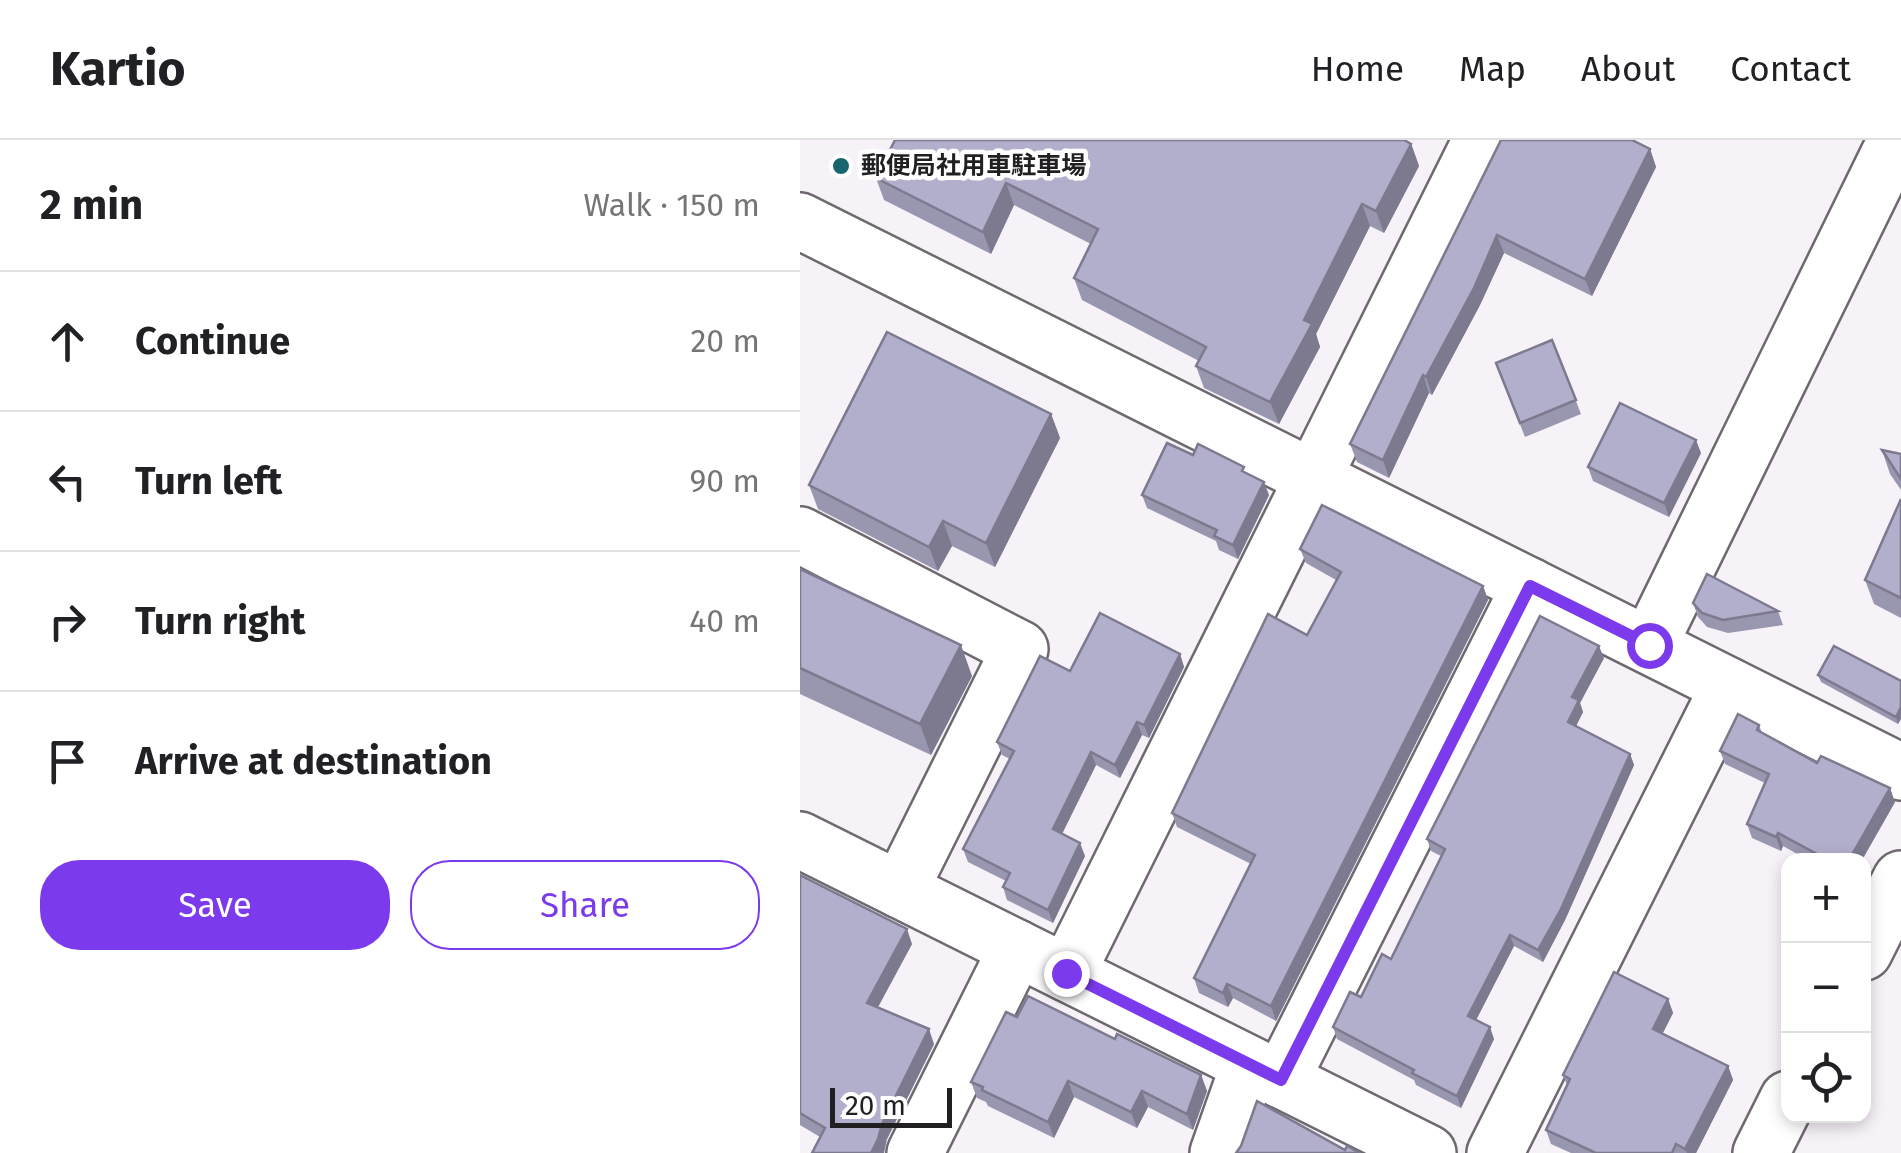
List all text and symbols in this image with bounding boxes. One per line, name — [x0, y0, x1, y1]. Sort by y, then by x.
text: Kartio — [50, 40, 186, 98]
text: Home — [1311, 48, 1404, 90]
text: Map — [1459, 48, 1526, 90]
text: About — [1581, 48, 1675, 90]
text: Contact — [1730, 48, 1851, 90]
place label: 郵便局社用車駐車場 — [861, 151, 1086, 181]
marker: 郵便局社用車駐車場 — [830, 155, 852, 177]
text: 2 min — [40, 180, 143, 230]
text: Walk · 150 m — [583, 186, 760, 224]
icon: ahead — [40, 314, 95, 369]
text: Continue — [135, 318, 290, 364]
text: 20 m — [690, 322, 760, 360]
icon: left — [40, 454, 95, 509]
text: Turn left — [135, 458, 282, 504]
text: 90 m — [689, 462, 760, 500]
icon: right — [40, 594, 95, 649]
text: Turn right — [135, 598, 305, 644]
text: 40 m — [689, 602, 760, 640]
route start — [1627, 623, 1673, 669]
icon: arrive — [40, 734, 95, 789]
text: Arrive at destination — [135, 738, 492, 784]
map controls — [1781, 853, 1871, 1123]
button: + — [1781, 853, 1871, 943]
button: Save — [40, 860, 390, 950]
button: Share — [410, 860, 760, 950]
button: − — [1781, 943, 1871, 1033]
route end — [1044, 951, 1090, 997]
button: locate — [1781, 1033, 1871, 1123]
scale bar — [830, 1083, 952, 1128]
text: 20 m — [845, 1089, 906, 1122]

